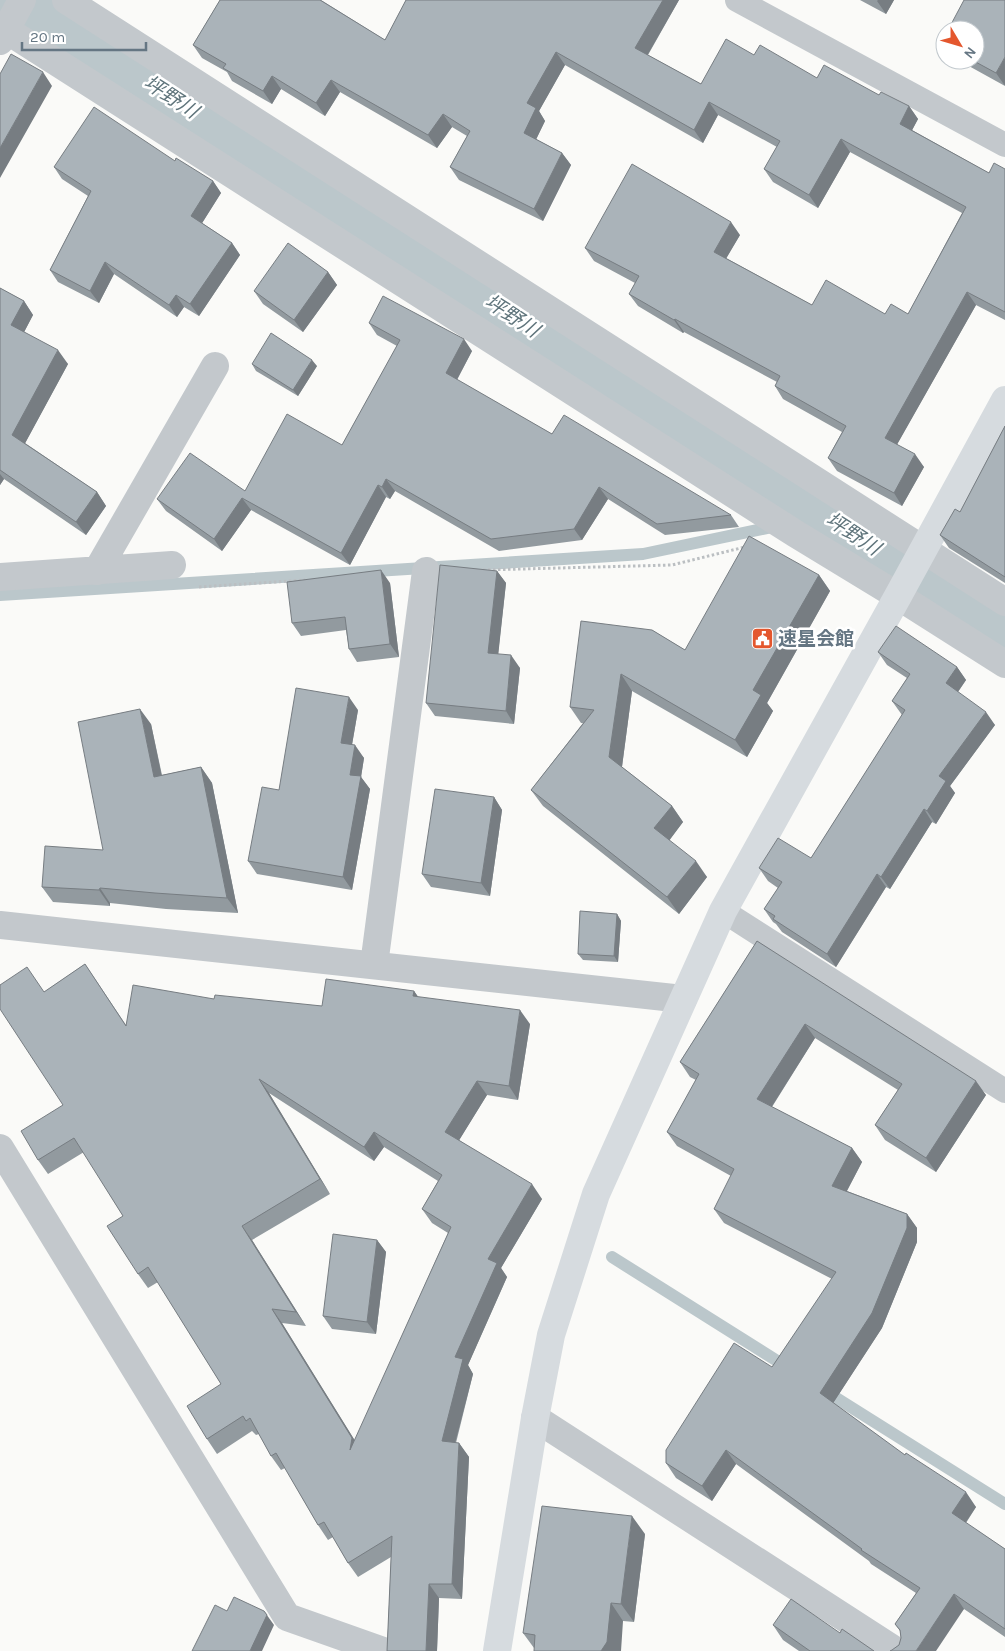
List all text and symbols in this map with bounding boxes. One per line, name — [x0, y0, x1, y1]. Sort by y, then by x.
scale bar — [22, 20, 146, 52]
north arrow — [935, 20, 985, 70]
text: 20 m — [30, 28, 65, 46]
text: N — [960, 44, 980, 62]
water label: 坪野川 — [140, 71, 204, 124]
water label: 坪野川 — [481, 290, 545, 343]
water label: 坪野川 — [822, 508, 886, 561]
public building icon: 速星会館 — [750, 627, 774, 651]
place label: 速星会館 — [778, 628, 854, 650]

